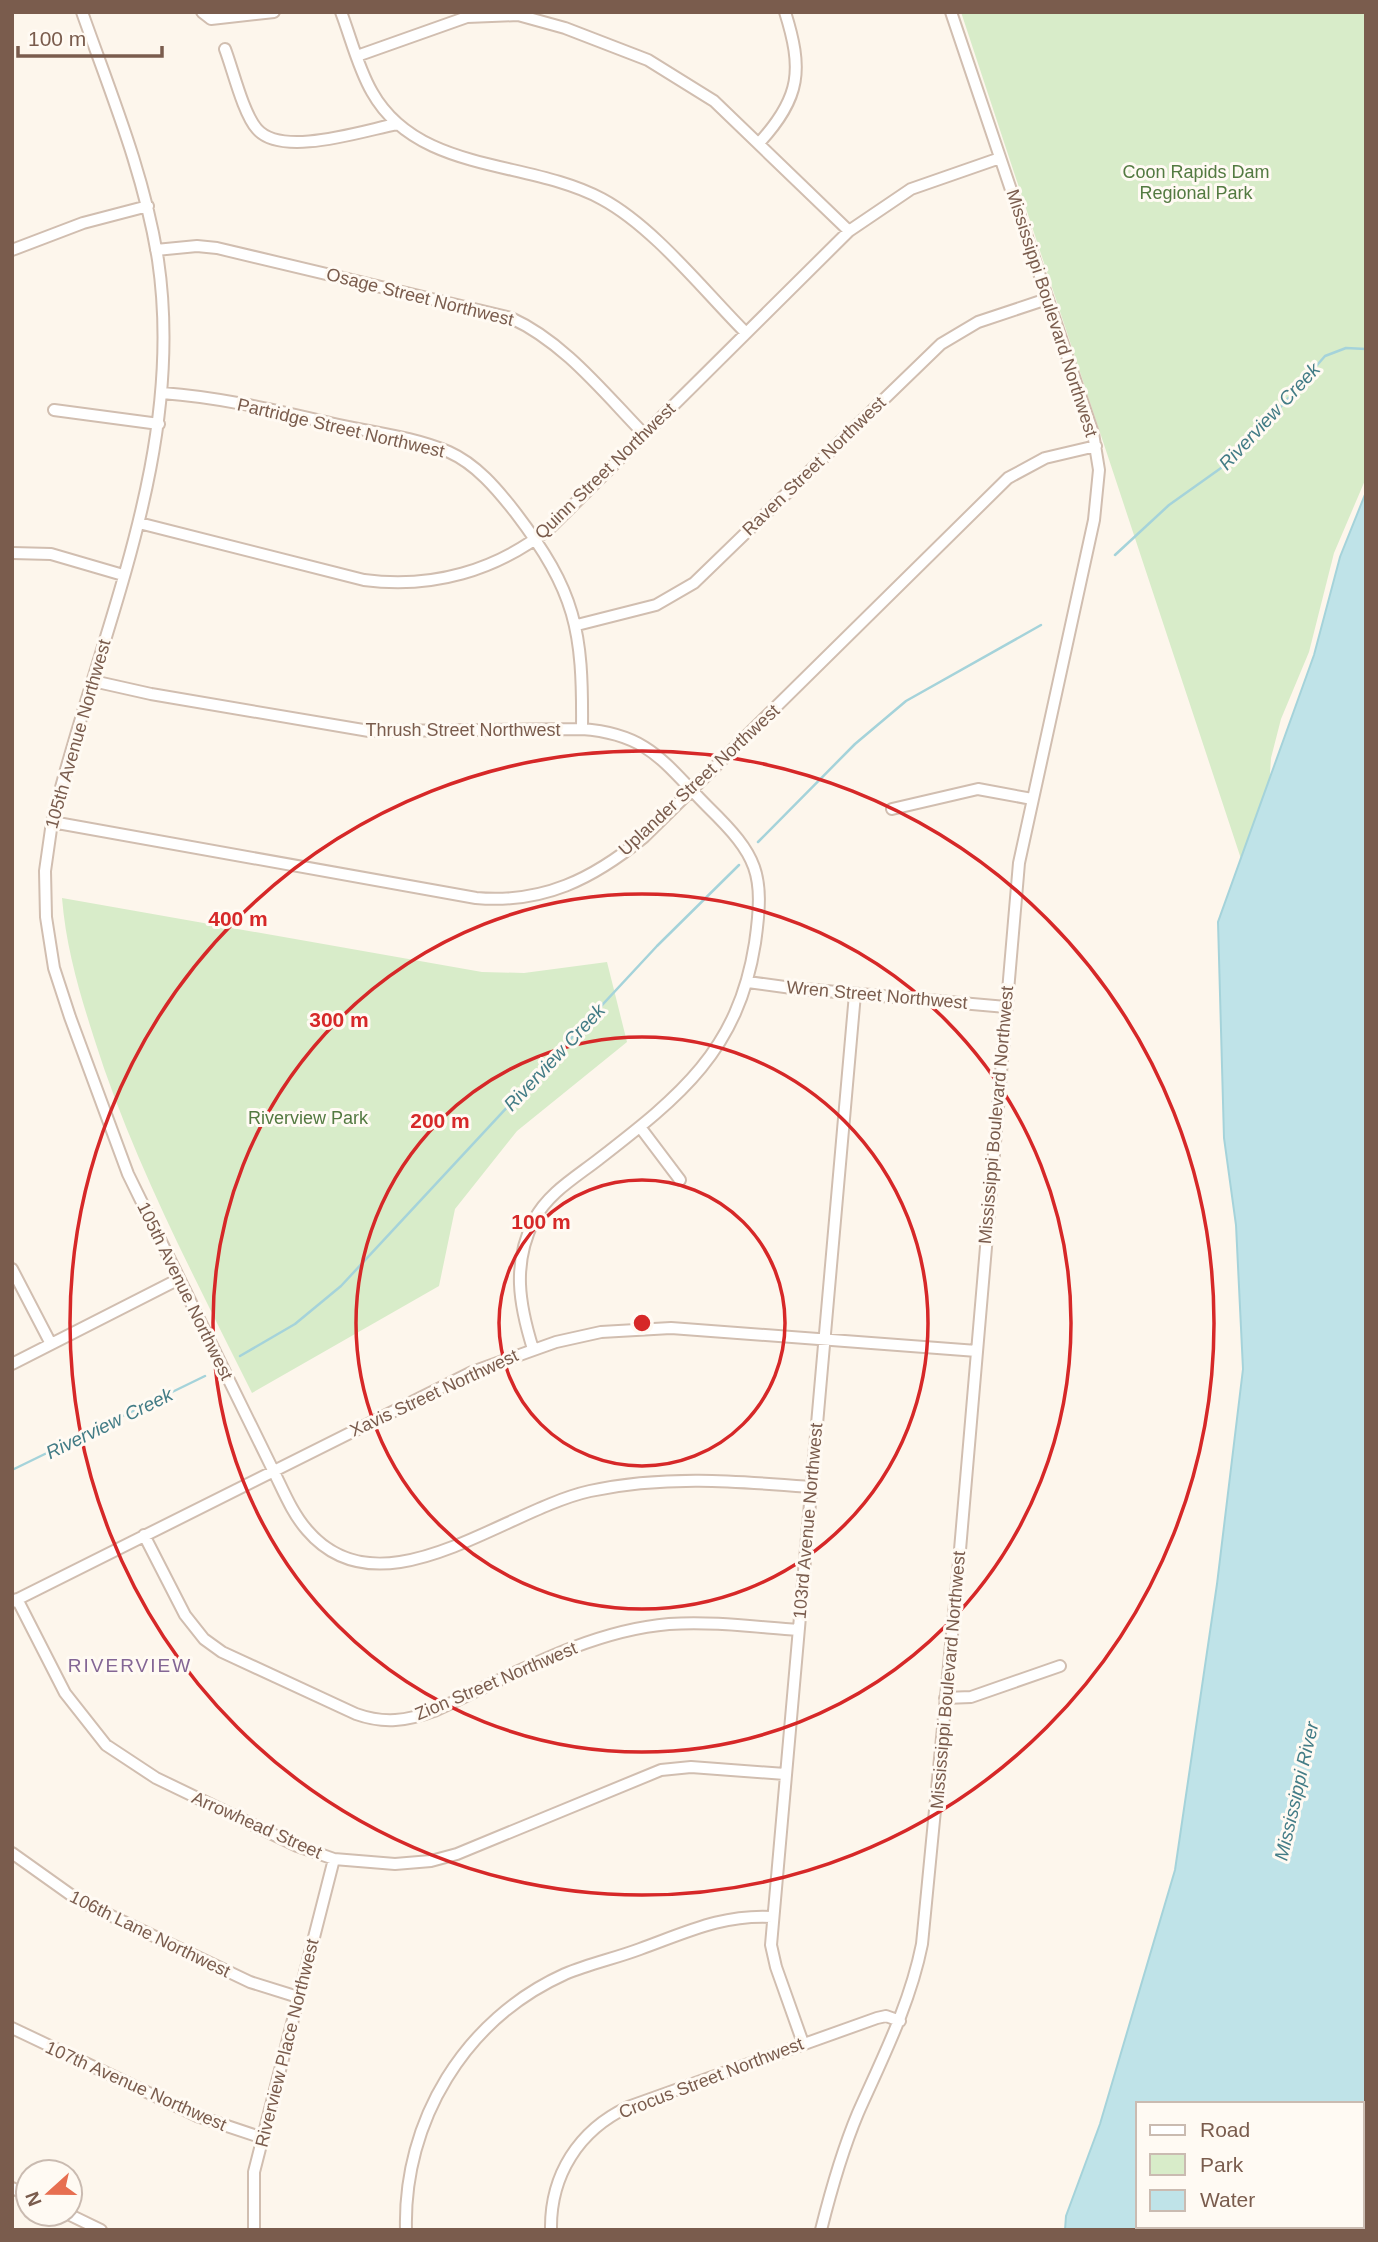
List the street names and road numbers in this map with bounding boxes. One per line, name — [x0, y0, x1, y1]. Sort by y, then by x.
street label: Mississippi Boulevard Northwest — [1002, 187, 1102, 439]
street label: Osage Street Northwest — [324, 264, 516, 330]
street label: Raven Street Northwest — [738, 392, 890, 540]
street label: Partridge Street Northwest — [235, 394, 447, 462]
street label: Quinn Street Northwest — [531, 399, 679, 543]
street label: 105th Avenue Northwest — [41, 637, 115, 831]
street label: Uplander Street Northwest — [615, 700, 783, 860]
street label: Thrush Street Northwest — [365, 720, 561, 740]
street label: Wren Street Northwest — [786, 977, 968, 1013]
street label: Mississippi Boulevard Northwest — [975, 985, 1017, 1245]
street label: 105th Avenue Northwest — [133, 1199, 237, 1383]
street label: Xavis Street Northwest — [347, 1345, 521, 1441]
street label: 103rd Avenue Northwest — [789, 1422, 827, 1620]
street label: Mississippi Boulevard Northwest — [927, 1550, 969, 1810]
street label: Zion Street Northwest — [412, 1638, 580, 1724]
street label: Arrowhead Street — [189, 1787, 325, 1863]
street label: 106th Lane Northwest — [66, 1886, 234, 1982]
street label: Riverview Place Northwest — [251, 1937, 323, 2149]
street label: Crocus Street Northwest — [616, 2034, 806, 2122]
street label: 107th Avenue Northwest — [42, 2037, 230, 2135]

